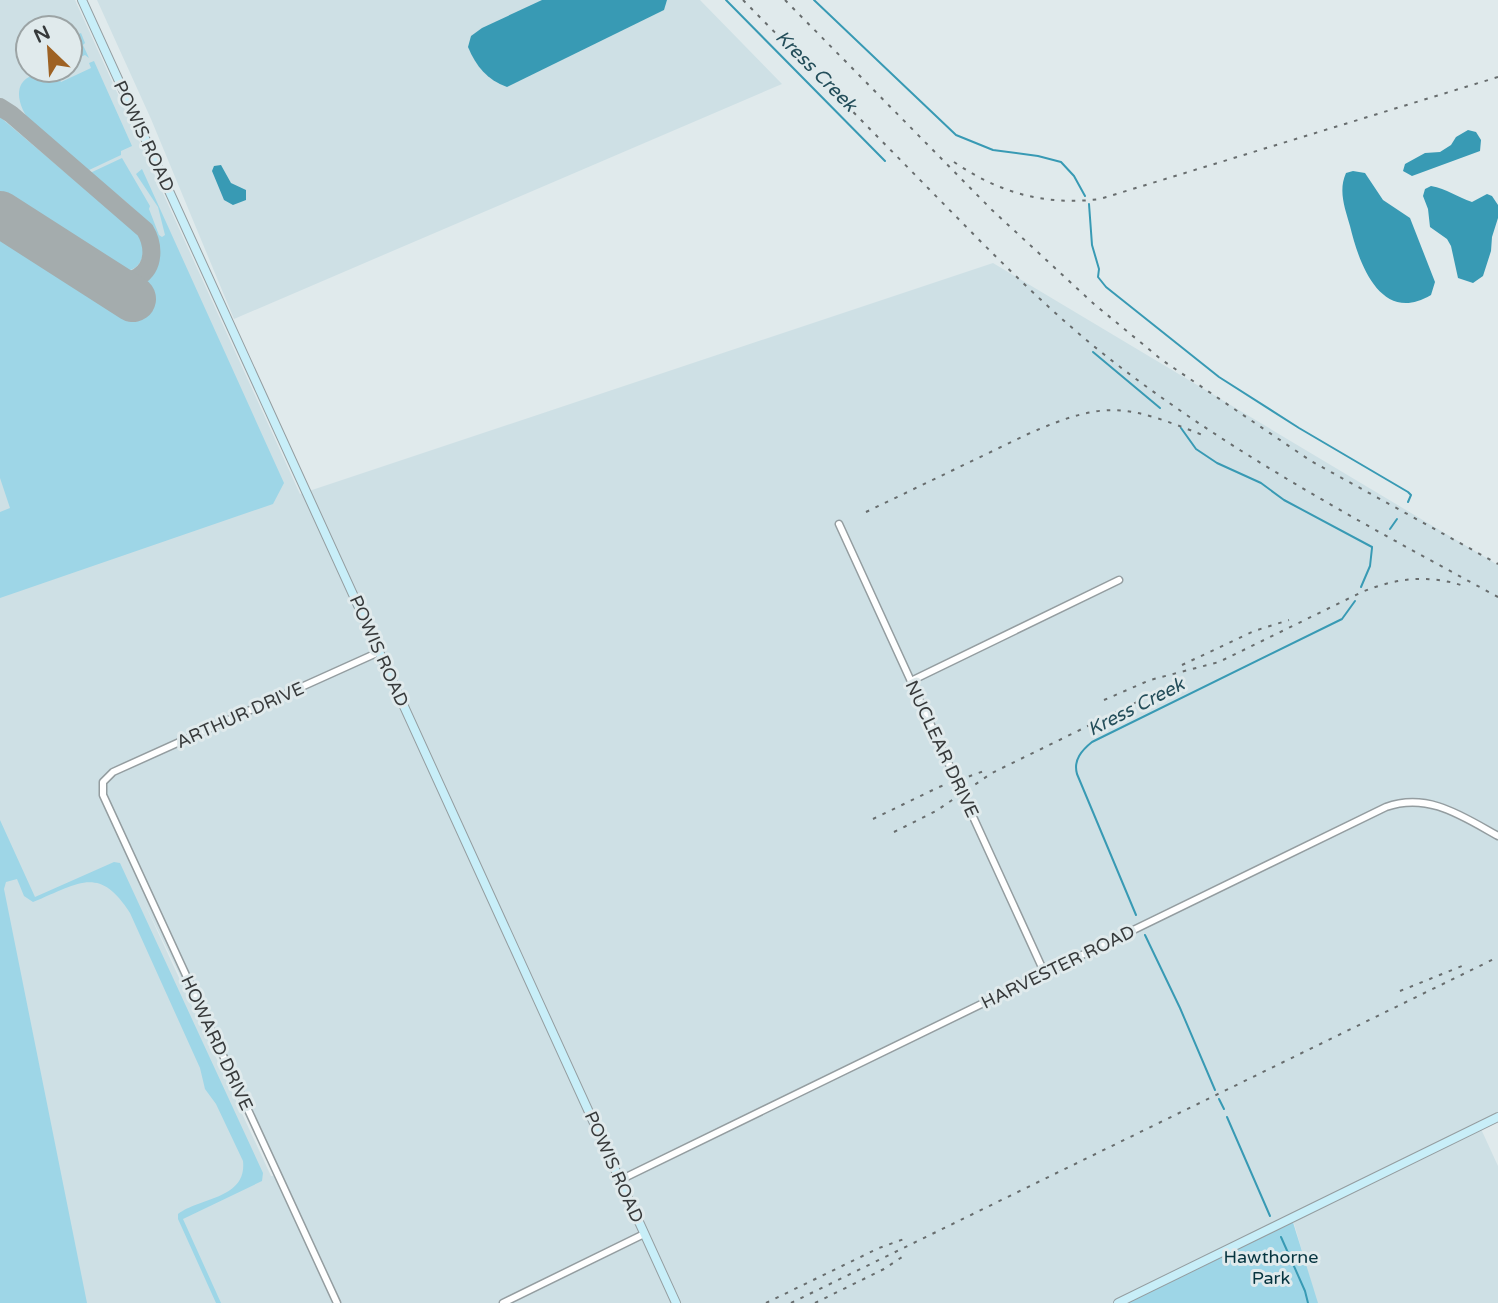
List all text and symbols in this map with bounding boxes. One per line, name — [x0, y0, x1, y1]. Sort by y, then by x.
north arrow — [14, 14, 84, 84]
text: N — [31, 21, 54, 48]
water label: Kress Creek — [771, 26, 862, 117]
street label: POWIS ROAD — [109, 77, 179, 195]
street label: POWIS ROAD — [345, 592, 413, 710]
water label: Kress Creek — [1084, 672, 1189, 741]
street label: ARTHUR DRIVE — [173, 677, 307, 753]
street label: NUCLEAR DRIVE — [901, 677, 983, 821]
street label: HARVESTER ROAD — [978, 920, 1138, 1014]
street label: HOWARD DRIVE — [176, 972, 258, 1114]
street label: POWIS ROAD — [580, 1108, 648, 1226]
park label: Hawthorne Park — [1223, 1246, 1319, 1289]

